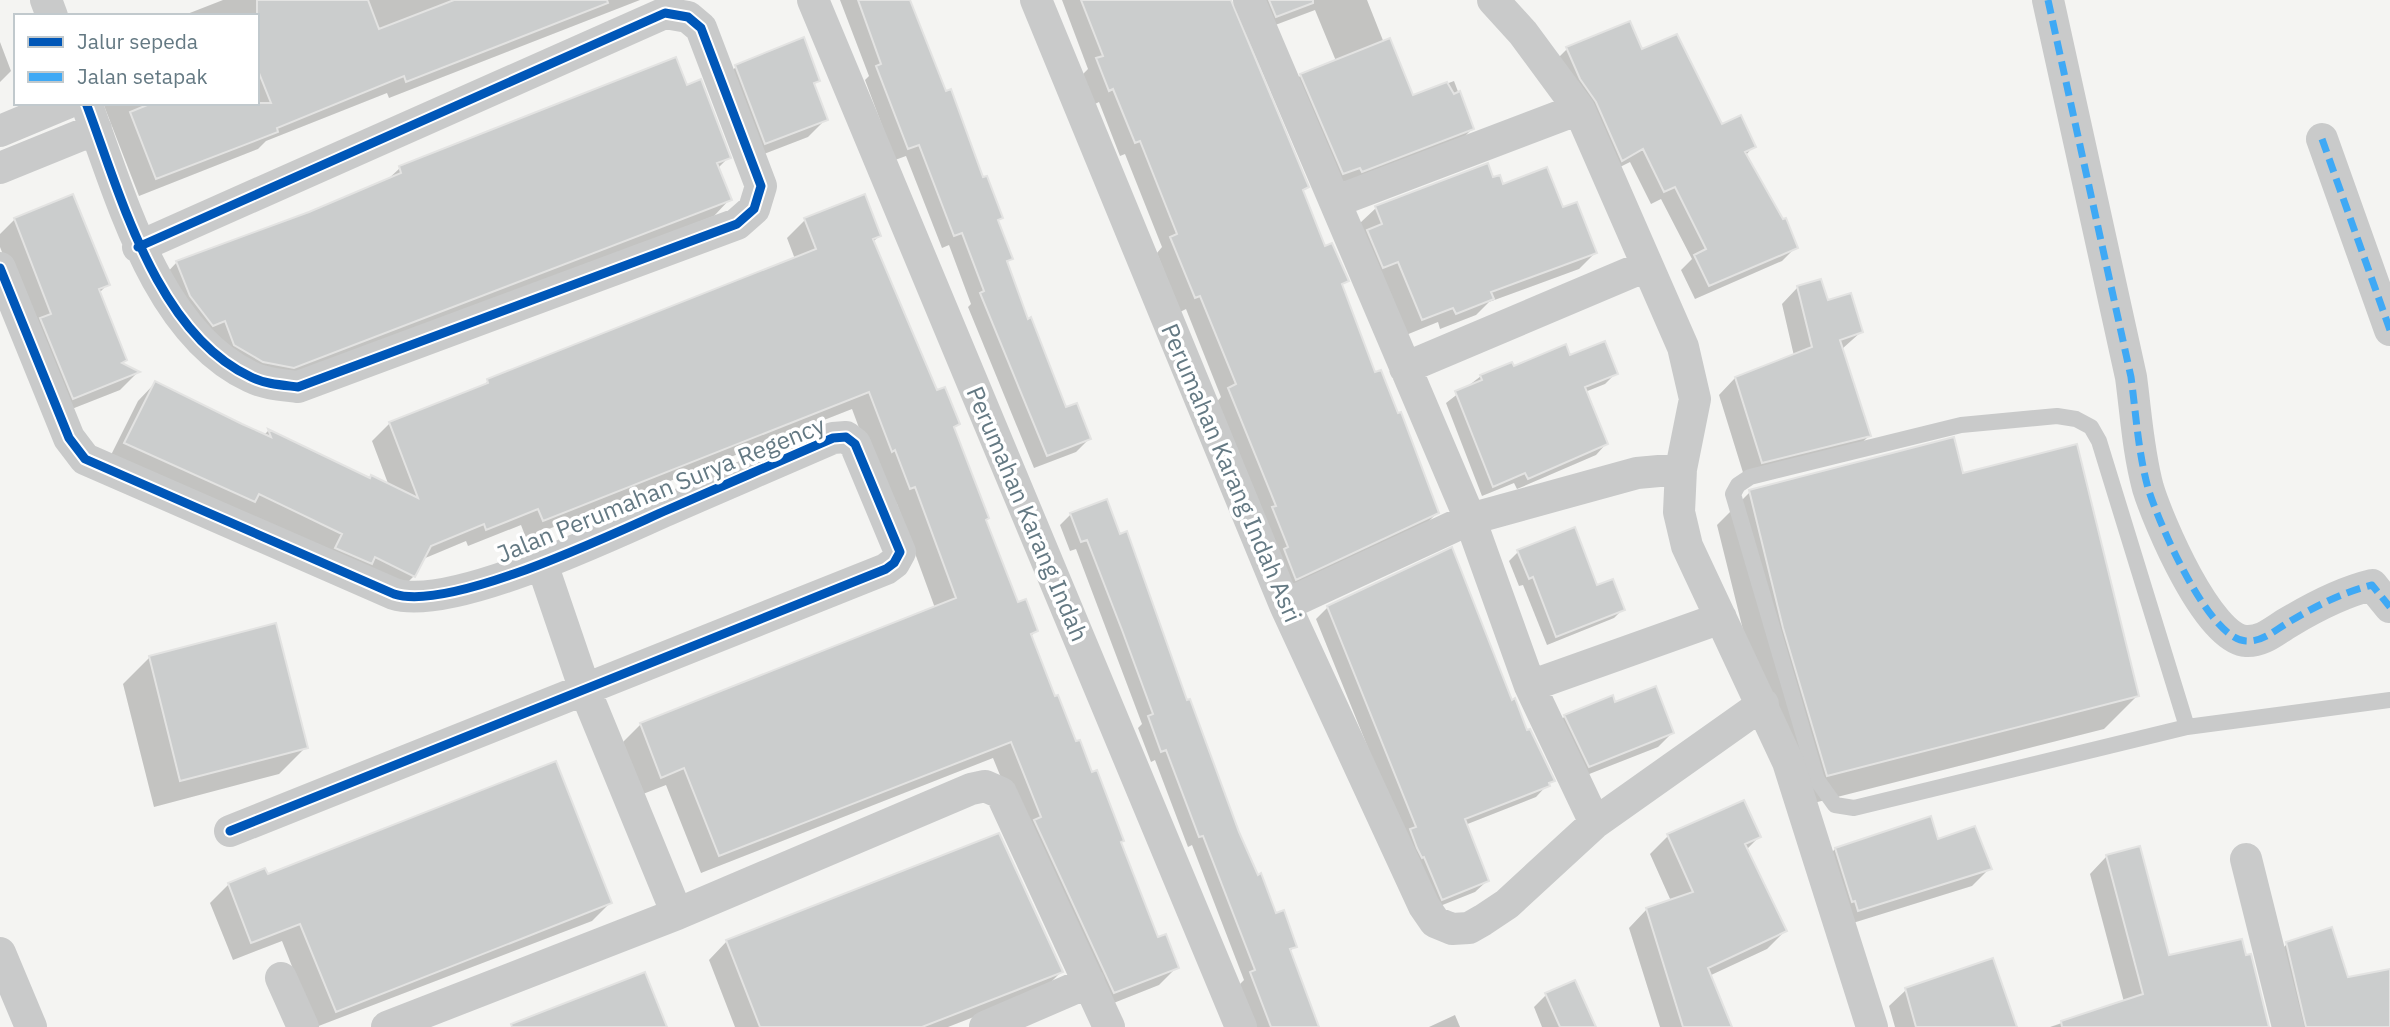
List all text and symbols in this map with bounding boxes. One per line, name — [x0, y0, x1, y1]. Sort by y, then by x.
legend — [14, 14, 259, 105]
text: Jalur sepeda — [77, 27, 198, 55]
text: Jalan setapak — [77, 62, 208, 90]
street label: Perumahan Karang Indah Asri — [1154, 318, 1309, 627]
street label: Perumahan Karang Indah — [960, 381, 1096, 646]
street label: Jalan Perumahan Surya Regency — [492, 408, 829, 570]

